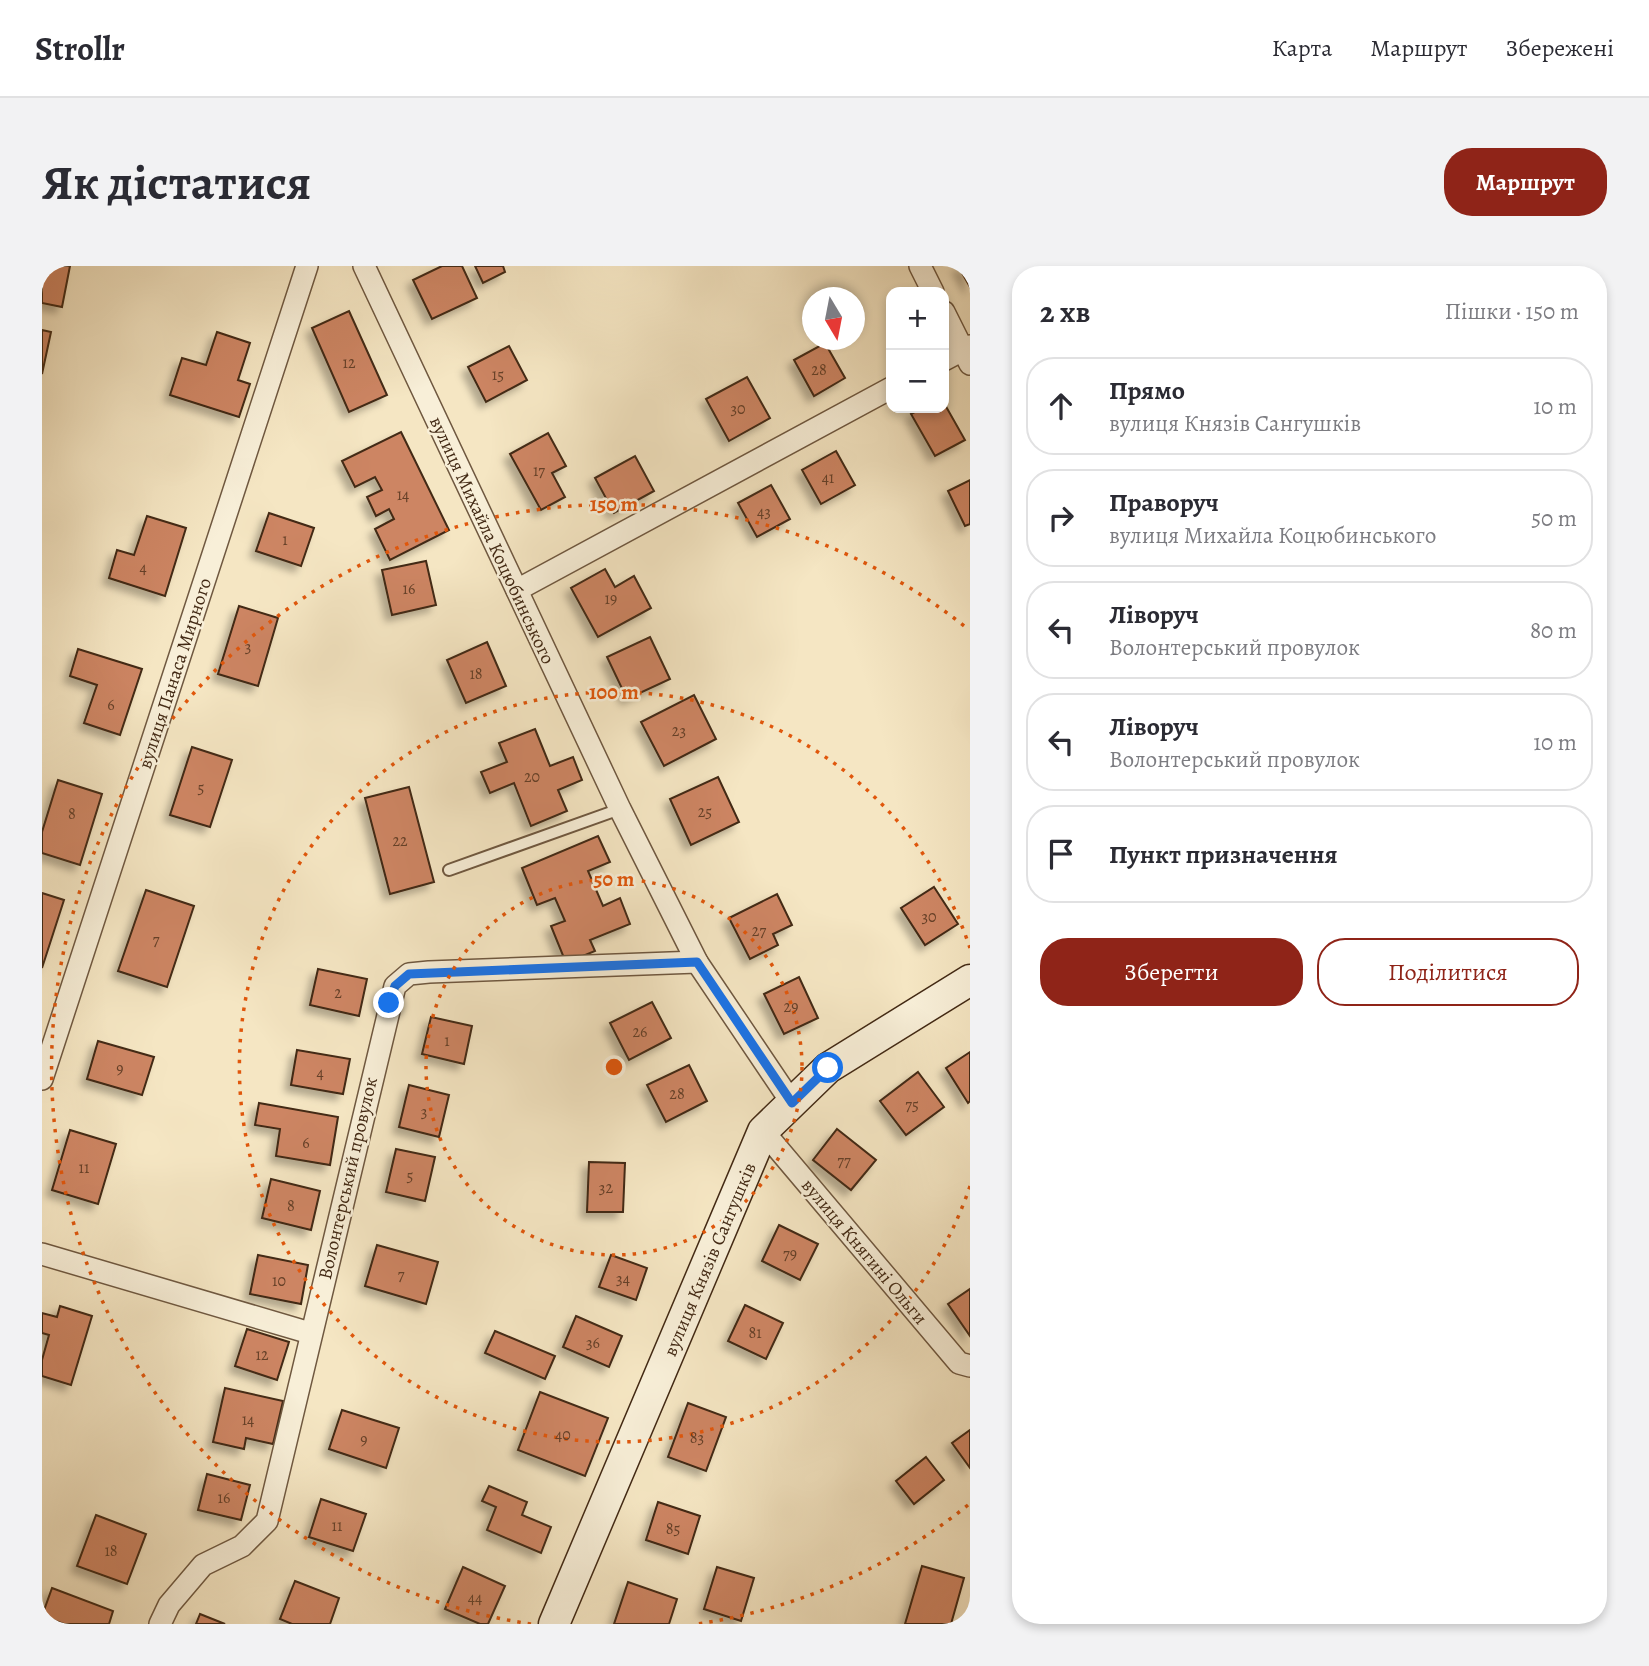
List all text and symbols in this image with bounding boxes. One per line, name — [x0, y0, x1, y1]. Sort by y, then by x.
text: Strollr — [35, 26, 125, 71]
text: Карта — [1272, 32, 1332, 64]
text: Маршрут — [1370, 32, 1467, 64]
text: Збережені — [1505, 32, 1614, 64]
button: Маршрут — [1444, 148, 1607, 216]
text: Як дістатися — [42, 149, 311, 216]
north arrow — [802, 287, 865, 350]
map controls — [886, 287, 949, 413]
button: + — [886, 287, 949, 350]
text: 2 хв — [1040, 292, 1090, 332]
text: Пішки · 150 m — [1445, 296, 1579, 327]
button: − — [886, 350, 949, 413]
house number: 12 — [342, 352, 356, 374]
house number: 28 — [811, 359, 827, 381]
house number: 15 — [492, 364, 504, 386]
text: Прямо — [1109, 373, 1185, 408]
icon: ahead — [1042, 387, 1080, 425]
text: 10 m — [1533, 391, 1577, 422]
house number: 30 — [730, 398, 746, 420]
text: вулиця Князів Сангушків — [1109, 408, 1361, 439]
street label: вулиця Михайла Коцюбинського — [423, 412, 561, 669]
house number: 17 — [533, 460, 545, 482]
house number: 41 — [822, 467, 835, 489]
house number: 14 — [397, 484, 409, 506]
text: Праворуч — [1109, 485, 1219, 520]
text: 150 m — [590, 490, 639, 518]
icon: right — [1042, 499, 1080, 537]
house number: 43 — [757, 501, 771, 523]
text: 50 m — [1531, 503, 1577, 534]
text: вулиця Михайла Коцюбинського — [1109, 520, 1437, 551]
house number: 1 — [282, 529, 288, 551]
house number: 4 — [139, 557, 147, 579]
street label: вулиця Панаса Мирного — [132, 575, 218, 772]
house number: 16 — [403, 578, 415, 600]
house number: 19 — [605, 588, 617, 610]
text: Ліворуч — [1109, 597, 1199, 632]
icon: left — [1042, 611, 1080, 649]
text: 80 m — [1530, 615, 1577, 646]
text: Волонтерський провулок — [1109, 632, 1360, 663]
house number: 3 — [245, 636, 251, 658]
house number: 18 — [469, 663, 483, 685]
text: 100 m — [589, 678, 639, 706]
house number: 6 — [107, 694, 115, 716]
text: Ліворуч — [1109, 709, 1199, 744]
house number: 23 — [672, 720, 686, 742]
icon: left — [1042, 723, 1080, 761]
text: 10 m — [1533, 727, 1577, 758]
text: Волонтерський провулок — [1109, 744, 1360, 775]
house number: 20 — [524, 766, 540, 788]
house number: 5 — [198, 777, 205, 799]
house number: 25 — [698, 801, 712, 823]
house number: 8 — [68, 803, 76, 825]
house number: 22 — [392, 830, 408, 852]
icon: arrive — [1042, 835, 1080, 873]
text: Пункт призначення — [1109, 837, 1338, 872]
text: 50 m — [594, 865, 635, 893]
house number: 30 — [921, 906, 937, 928]
house number: 27 — [752, 920, 766, 942]
house number: 7 — [153, 929, 160, 951]
button: Зберегти — [1040, 938, 1303, 1006]
button: Поділитися — [1317, 938, 1579, 1006]
house number: 2 — [334, 982, 342, 1004]
route end — [373, 987, 404, 1018]
house number: 29 — [784, 996, 798, 1018]
house number: 26 — [633, 1021, 648, 1043]
house number: 1 — [444, 1030, 450, 1052]
route start — [812, 1052, 843, 1083]
centre of rings — [602, 1055, 626, 1079]
house number: 9 — [116, 1058, 124, 1080]
house number: 4 — [316, 1062, 324, 1084]
street label: Волонтерський провулок — [312, 1074, 384, 1282]
house number: 28 — [669, 1083, 685, 1105]
house number: 75 — [905, 1094, 919, 1116]
house number: 3 — [421, 1101, 427, 1123]
house number: 6 — [302, 1132, 310, 1154]
house number: 77 — [837, 1150, 851, 1172]
house number: 11 — [79, 1157, 90, 1179]
street label: вулиця Князів Сангушків — [657, 1158, 763, 1360]
house number: 5 — [407, 1165, 414, 1187]
street label: вулиця Княгині Ольги — [795, 1173, 933, 1330]
house number: 32 — [599, 1177, 614, 1199]
house number: 8 — [287, 1195, 295, 1217]
house number: 79 — [783, 1243, 797, 1265]
house number: 7 — [398, 1264, 405, 1286]
house number: 34 — [616, 1268, 630, 1290]
house number: 10 — [272, 1270, 286, 1292]
house number: 81 — [748, 1322, 762, 1344]
house number: 36 — [586, 1332, 600, 1354]
house number: 12 — [255, 1344, 269, 1366]
house number: 14 — [242, 1409, 254, 1431]
house number: 40 — [555, 1424, 571, 1446]
house number: 83 — [690, 1427, 704, 1449]
house number: 9 — [360, 1429, 368, 1451]
house number: 16 — [218, 1487, 230, 1509]
house number: 11 — [332, 1515, 343, 1537]
house number: 85 — [666, 1518, 680, 1540]
house number: 18 — [104, 1540, 118, 1562]
house number: 44 — [468, 1587, 482, 1609]

